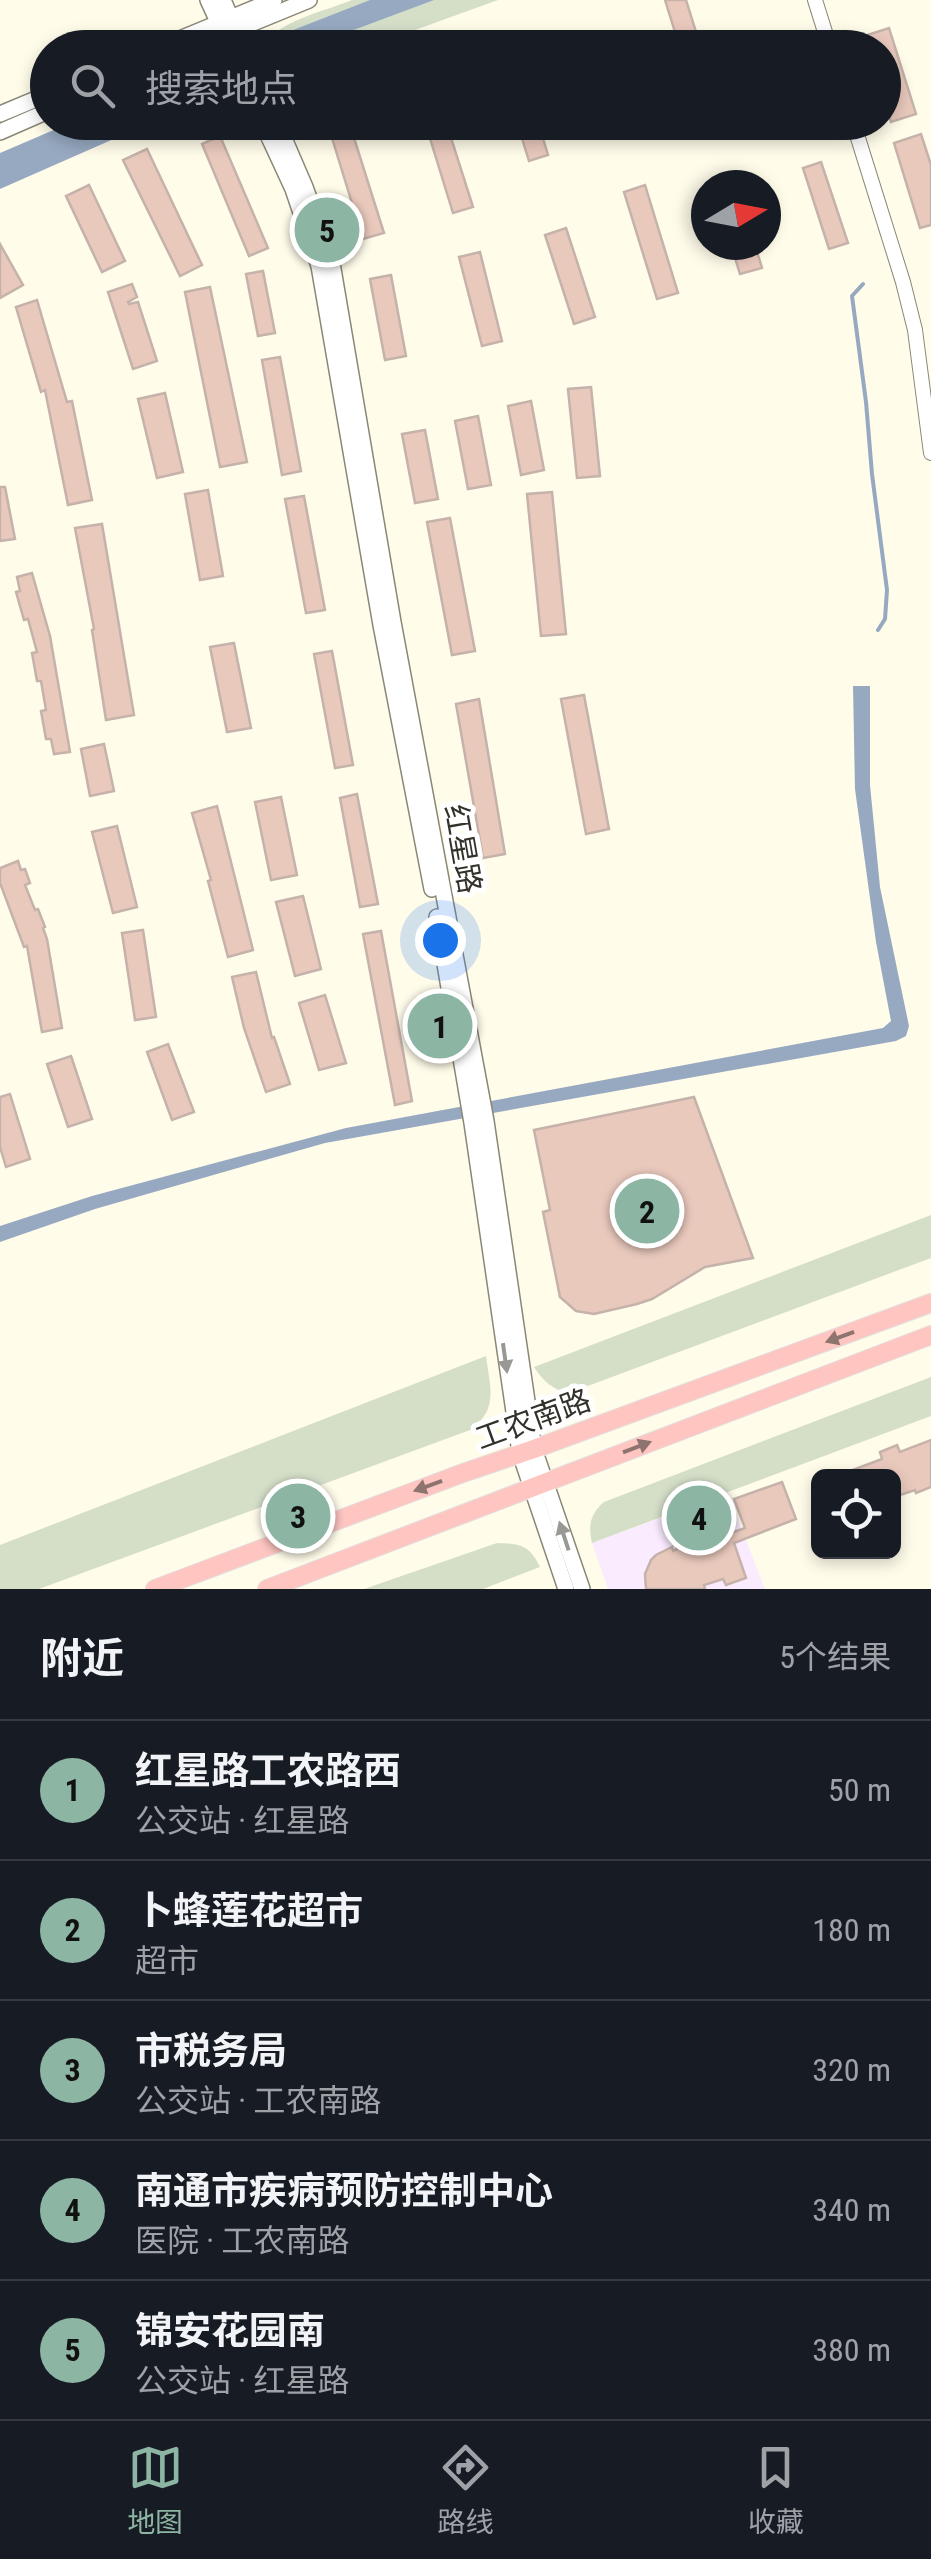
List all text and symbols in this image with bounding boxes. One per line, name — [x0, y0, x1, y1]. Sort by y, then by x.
search box — [30, 30, 901, 140]
icon: search — [65, 58, 120, 113]
text: 搜索地点 — [145, 67, 297, 111]
north arrow — [691, 170, 781, 260]
pin: 5 — [294, 192, 360, 268]
street label: 红星路 — [438, 802, 488, 896]
your location — [415, 915, 466, 966]
pin: 1 — [408, 988, 472, 1064]
pin: 2 — [614, 1174, 680, 1248]
one-way arrow — [824, 1330, 854, 1345]
one-way arrow — [497, 1343, 513, 1375]
street label: 工农南路 — [471, 1382, 595, 1456]
one-way arrow — [623, 1438, 653, 1454]
map controls — [811, 1469, 901, 1559]
button: locate — [811, 1469, 901, 1559]
pin: 3 — [266, 1478, 330, 1554]
one-way arrow — [413, 1479, 443, 1494]
pin: 4 — [666, 1480, 732, 1556]
one-way arrow — [556, 1520, 571, 1550]
text: 附近 — [40, 1634, 124, 1683]
text: 5个结果 — [779, 1638, 891, 1676]
text: 红星路工农路西 — [135, 1749, 401, 1793]
text: 1 — [64, 1771, 81, 1809]
text: 50 m — [828, 1771, 891, 1809]
text: 公交站 · 红星路 — [135, 1802, 350, 1840]
text: 卜蜂莲花超市 — [135, 1889, 363, 1933]
text: 2 — [64, 1911, 81, 1949]
text: 180 m — [812, 1911, 891, 1949]
text: 超市 — [135, 1942, 199, 1980]
text: 市税务局 — [135, 2029, 287, 2073]
text: 3 — [64, 2051, 81, 2089]
text: 320 m — [812, 2051, 891, 2089]
text: 公交站 · 工农南路 — [135, 2082, 382, 2120]
text: 南通市疾病预防控制中心 — [135, 2169, 553, 2213]
text: 4 — [64, 2191, 81, 2229]
text: 340 m — [812, 2191, 891, 2229]
text: 医院 · 工农南路 — [135, 2222, 350, 2260]
text: 锦安花园南 — [135, 2309, 325, 2353]
text: 5 — [64, 2331, 81, 2369]
text: 380 m — [812, 2331, 891, 2369]
text: 公交站 · 红星路 — [135, 2362, 350, 2400]
tab: 地图 — [127, 2440, 183, 2540]
tab: 路线 — [437, 2440, 494, 2540]
tab: 收藏 — [748, 2440, 804, 2540]

